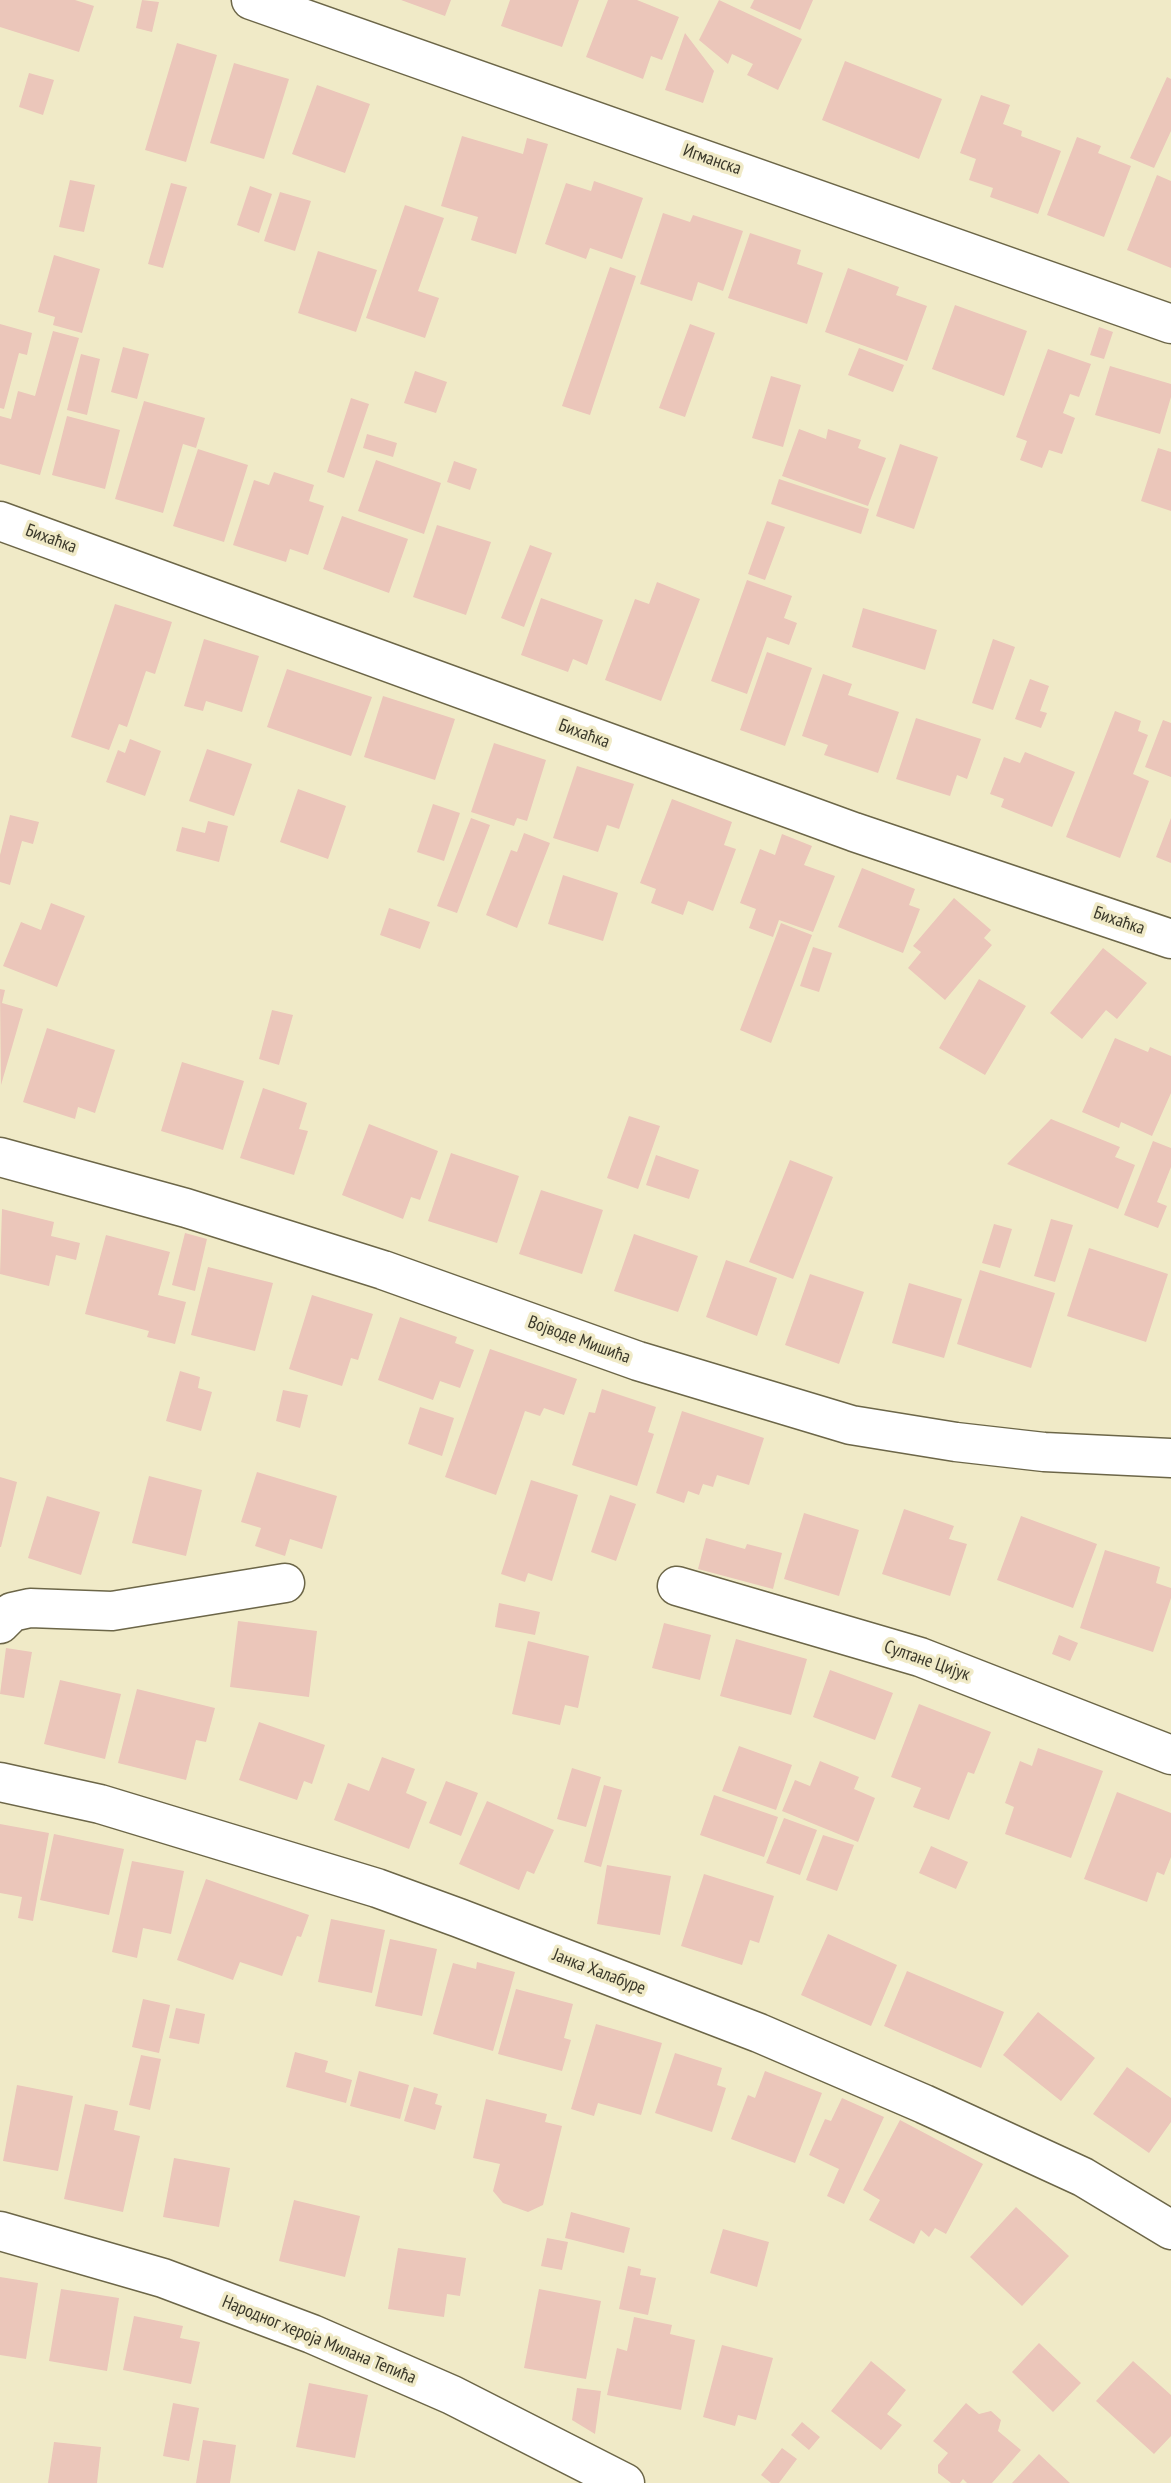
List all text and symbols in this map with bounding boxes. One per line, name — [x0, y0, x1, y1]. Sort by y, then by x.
street label: Игманска — [680, 140, 744, 180]
street label: Бихаћка — [23, 520, 79, 558]
street label: Бихаћка — [556, 715, 612, 753]
street label: Бихаћка — [1091, 902, 1147, 940]
street label: Војводе Мишића — [525, 1311, 633, 1369]
street label: Султане Цијук — [881, 1636, 973, 1686]
street label: Јанка Халабуре — [550, 1944, 648, 2000]
street label: Народног хероја Милана Тепића — [219, 2291, 419, 2389]

